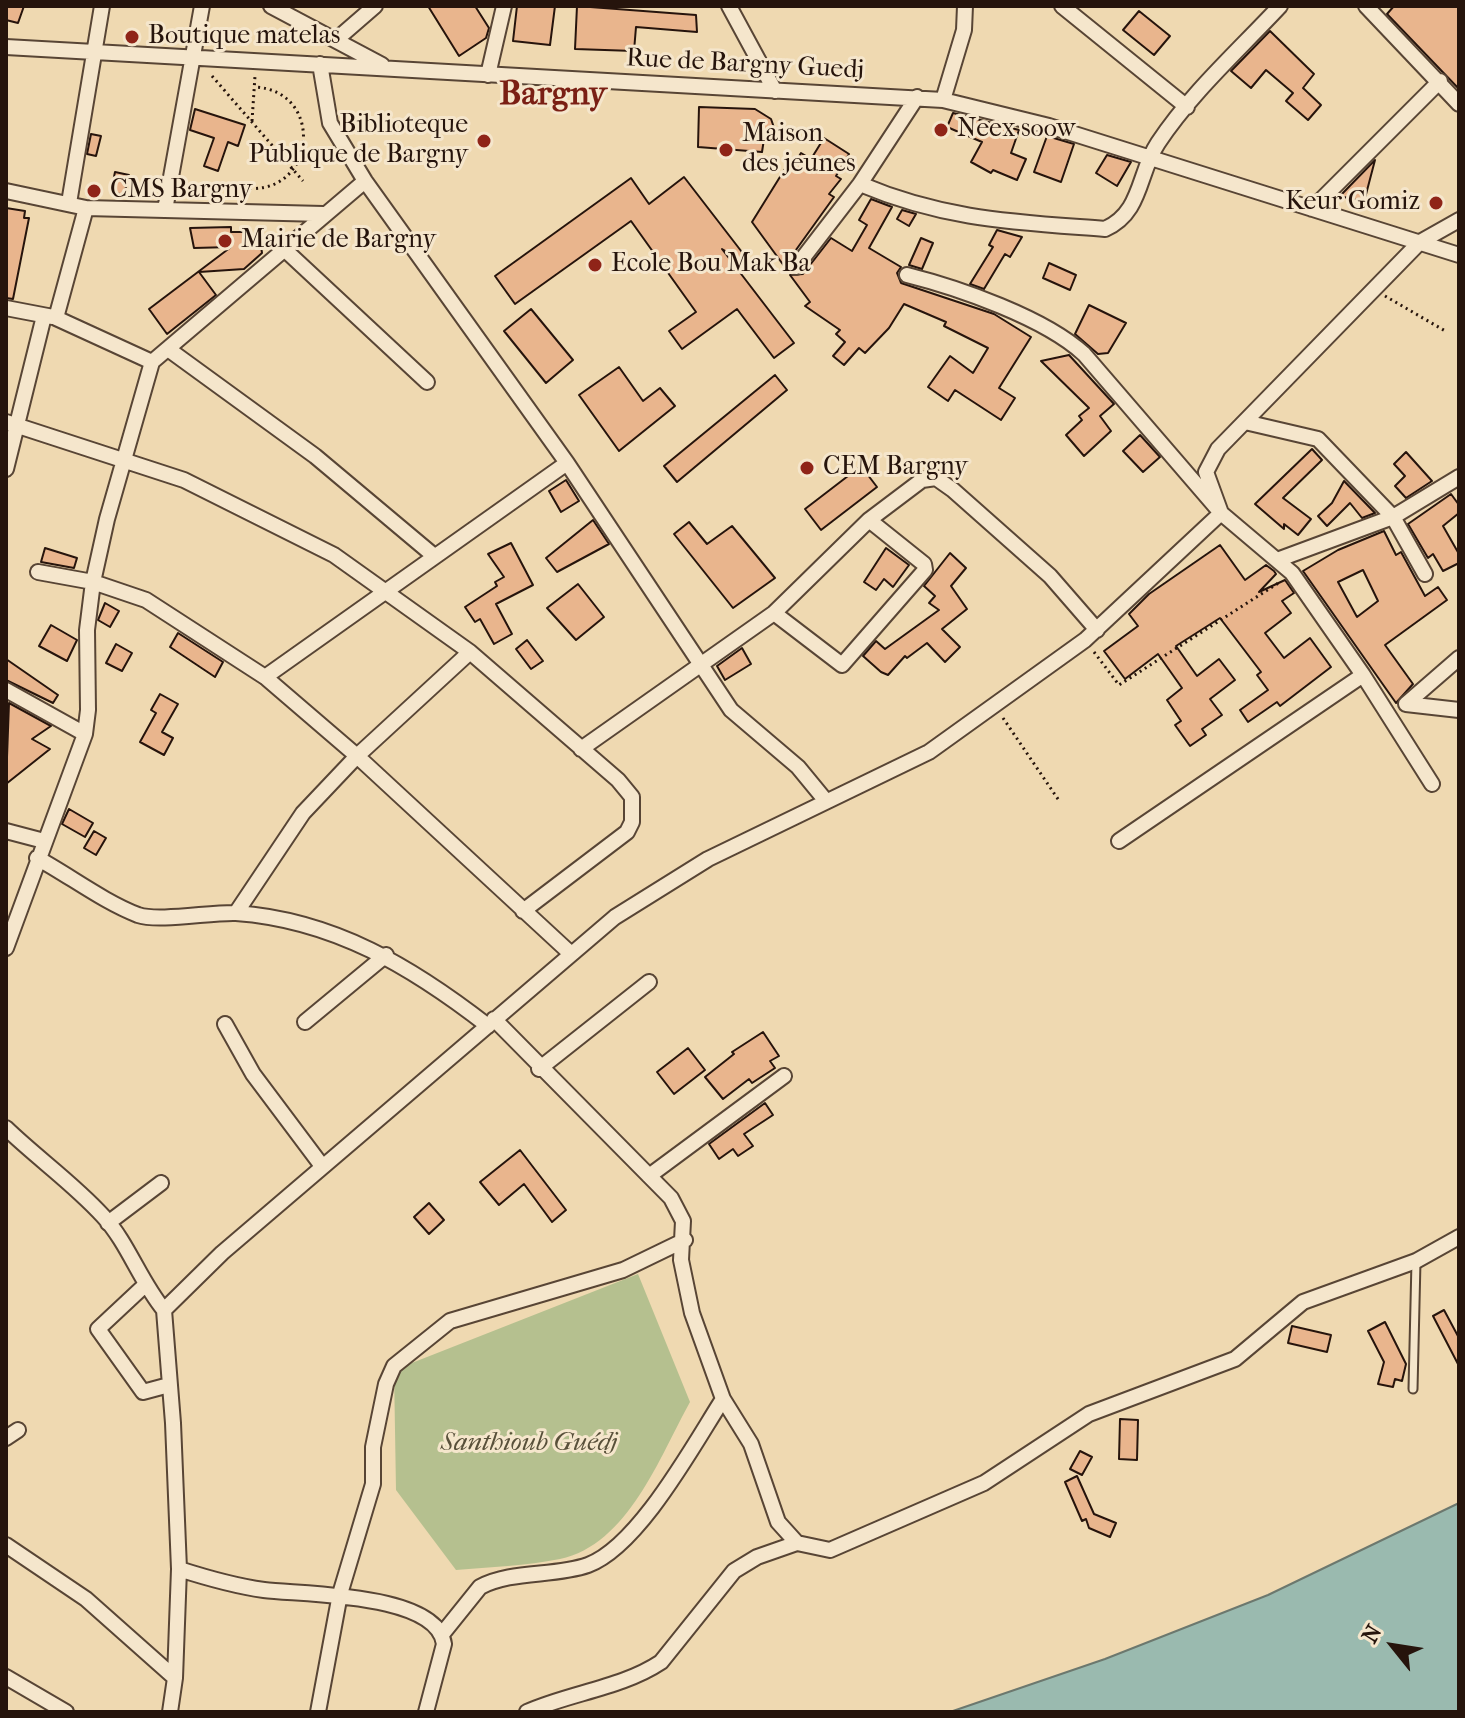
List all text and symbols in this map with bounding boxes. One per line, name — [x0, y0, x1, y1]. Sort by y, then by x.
place label: Boutique matelas — [148, 21, 340, 53]
marker: Boutique matelas — [123, 28, 141, 46]
street label: Rue de Bargny Guedj — [625, 43, 865, 87]
district label: Bargny — [499, 76, 607, 116]
place label: Biblioteque Publique de Bargny — [249, 110, 468, 172]
place label: Neex soow — [957, 114, 1076, 146]
place label: Maison des jeunes — [742, 119, 856, 180]
marker: Neex soow — [932, 121, 950, 139]
marker: Biblioteque Publique de Bargny — [475, 132, 493, 150]
marker: Maison des jeunes — [717, 141, 735, 159]
place label: CMS Bargny — [110, 175, 252, 207]
marker: CMS Bargny — [85, 182, 103, 200]
place label: Keur Gomiz — [1285, 187, 1420, 219]
marker: Keur Gomiz — [1427, 194, 1445, 212]
place label: Mairie de Bargny — [241, 225, 436, 257]
marker: Mairie de Bargny — [216, 232, 234, 250]
place label: Ecole Bou Mak Ba — [611, 249, 811, 281]
marker: Ecole Bou Mak Ba — [586, 256, 604, 274]
place label: CEM Bargny — [823, 452, 968, 484]
marker: CEM Bargny — [798, 459, 816, 477]
park label: Santhioub Guédj — [441, 1428, 617, 1460]
north arrow — [1353, 1606, 1433, 1686]
text: N — [1357, 1620, 1388, 1648]

